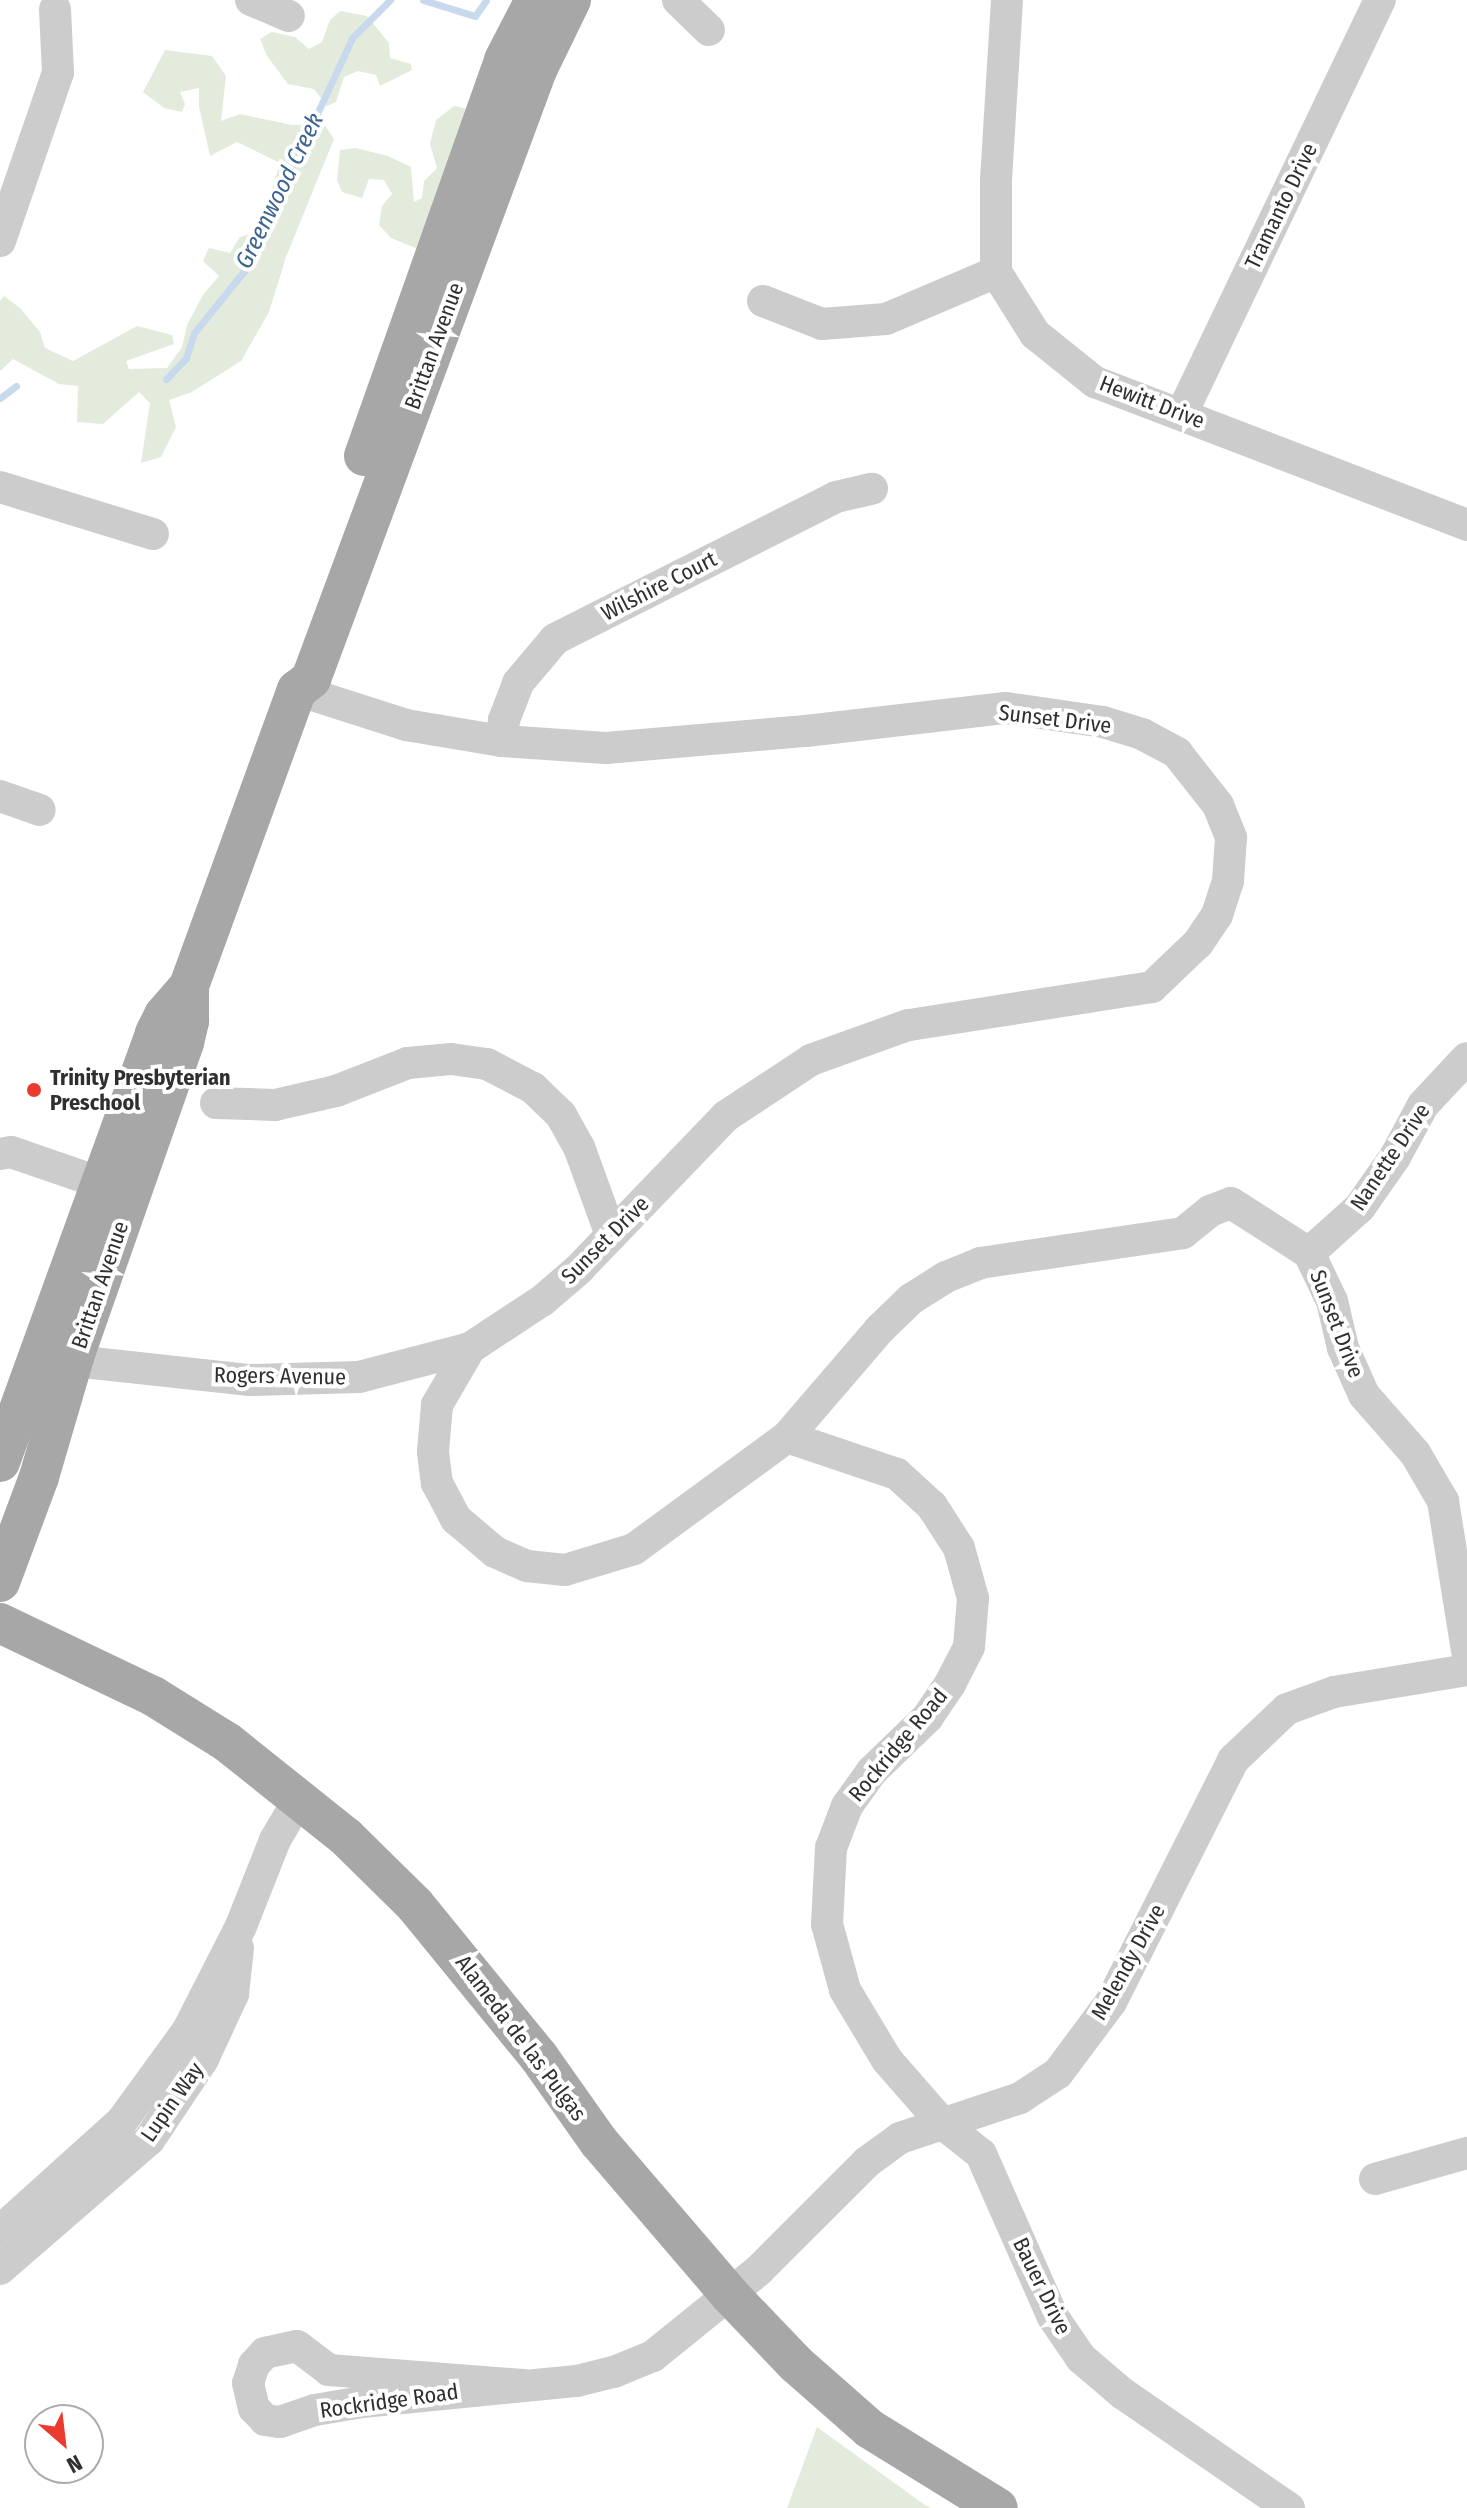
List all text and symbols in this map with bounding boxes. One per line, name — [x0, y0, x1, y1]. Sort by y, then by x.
water label: Greenwood Creek — [230, 109, 330, 273]
street label: Tramanto Drive — [1239, 139, 1323, 273]
street label: Brittan Avenue — [399, 279, 469, 413]
street label: Hewitt Drive — [1096, 370, 1208, 434]
street label: Wilshire Court — [597, 546, 721, 626]
street label: Sunset Drive — [997, 699, 1113, 739]
place label: Trinity Presbyterian Preschool — [50, 1064, 231, 1116]
marker: Trinity Presbyterian Preschool — [25, 1081, 43, 1099]
street label: Nanette Drive — [1345, 1099, 1435, 1215]
street label: Sunset Drive — [556, 1191, 654, 1289]
street label: Brittan Avenue — [66, 1218, 134, 1352]
street label: Sunset Drive — [1304, 1266, 1370, 1382]
street label: Rogers Avenue — [214, 1362, 346, 1390]
street label: Rockridge Road — [843, 1683, 953, 1807]
street label: Melendy Drive — [1085, 1900, 1171, 2024]
street label: Alameda de las Pulgas — [450, 1950, 592, 2126]
street label: Lupin Way — [135, 2057, 209, 2147]
street label: Bauer Drive — [1007, 2233, 1077, 2339]
street label: Rockridge Road — [318, 2378, 460, 2424]
north arrow — [24, 2404, 104, 2484]
text: N — [62, 2449, 87, 2479]

